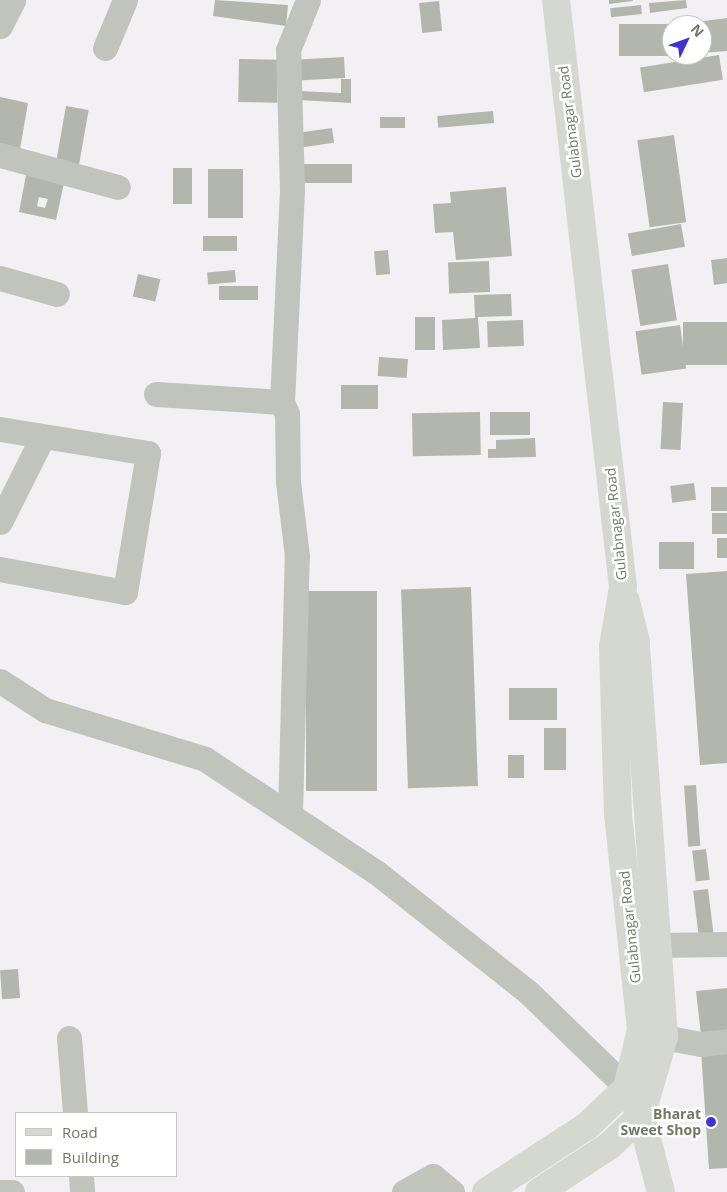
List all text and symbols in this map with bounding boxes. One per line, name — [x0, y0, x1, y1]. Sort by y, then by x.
north arrow — [662, 15, 712, 65]
text: N — [687, 20, 709, 41]
street label: Gulabnagar Road — [555, 65, 585, 179]
street label: Gulabnagar Road — [602, 467, 630, 581]
street label: Gulabnagar Road — [616, 870, 644, 984]
place label: Bharat Sweet Shop — [621, 1106, 701, 1138]
legend — [15, 1112, 178, 1177]
marker: Bharat Sweet Shop — [705, 1116, 717, 1128]
text: Road — [62, 1122, 98, 1142]
text: Building — [62, 1147, 119, 1167]

